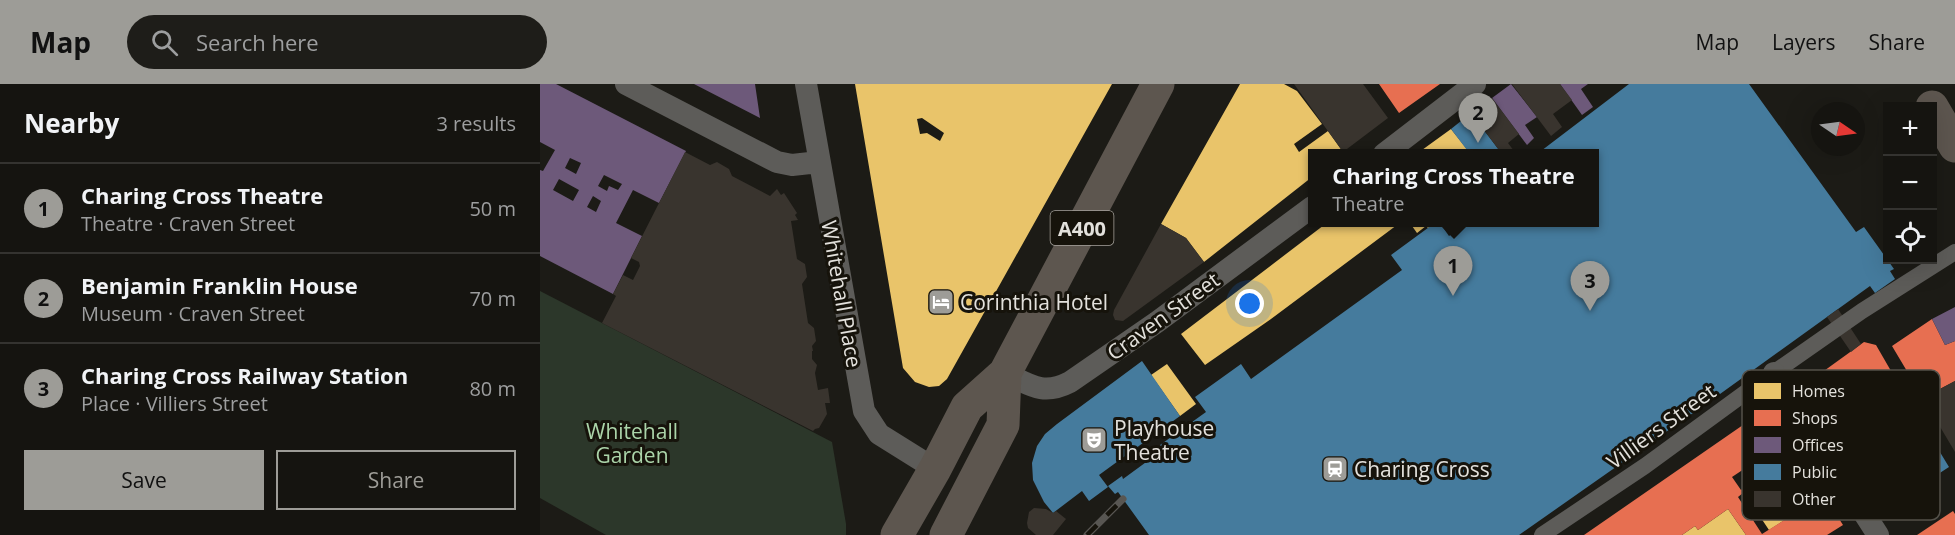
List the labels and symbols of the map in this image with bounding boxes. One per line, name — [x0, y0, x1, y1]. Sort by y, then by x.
pin: 2 — [1458, 94, 1498, 143]
north arrow — [1811, 102, 1865, 156]
road number: A400 — [1050, 211, 1114, 245]
street label: Whitehall Place — [815, 218, 869, 370]
pin: 1 — [1434, 246, 1472, 296]
pin: 3 — [1570, 262, 1610, 311]
street label: Craven Street — [1101, 266, 1225, 366]
hotel icon: Corinthia Hotel — [926, 287, 956, 317]
place label: Corinthia Hotel — [960, 288, 1108, 316]
your location — [1235, 289, 1264, 318]
legend — [1742, 370, 1940, 520]
street label: Villiers Street — [1601, 377, 1721, 475]
text: Homes — [1792, 380, 1845, 402]
text: Shops — [1792, 407, 1838, 429]
place label: Playhouse Theatre — [1114, 414, 1214, 466]
park label: Whitehall Garden — [586, 417, 678, 469]
theatre icon: Playhouse Theatre — [1079, 425, 1109, 455]
text: Offices — [1792, 434, 1844, 456]
station icon: Charing Cross — [1320, 454, 1350, 484]
place label: Charing Cross — [1354, 455, 1490, 483]
text: Public — [1792, 461, 1837, 483]
text: Other — [1792, 488, 1836, 510]

